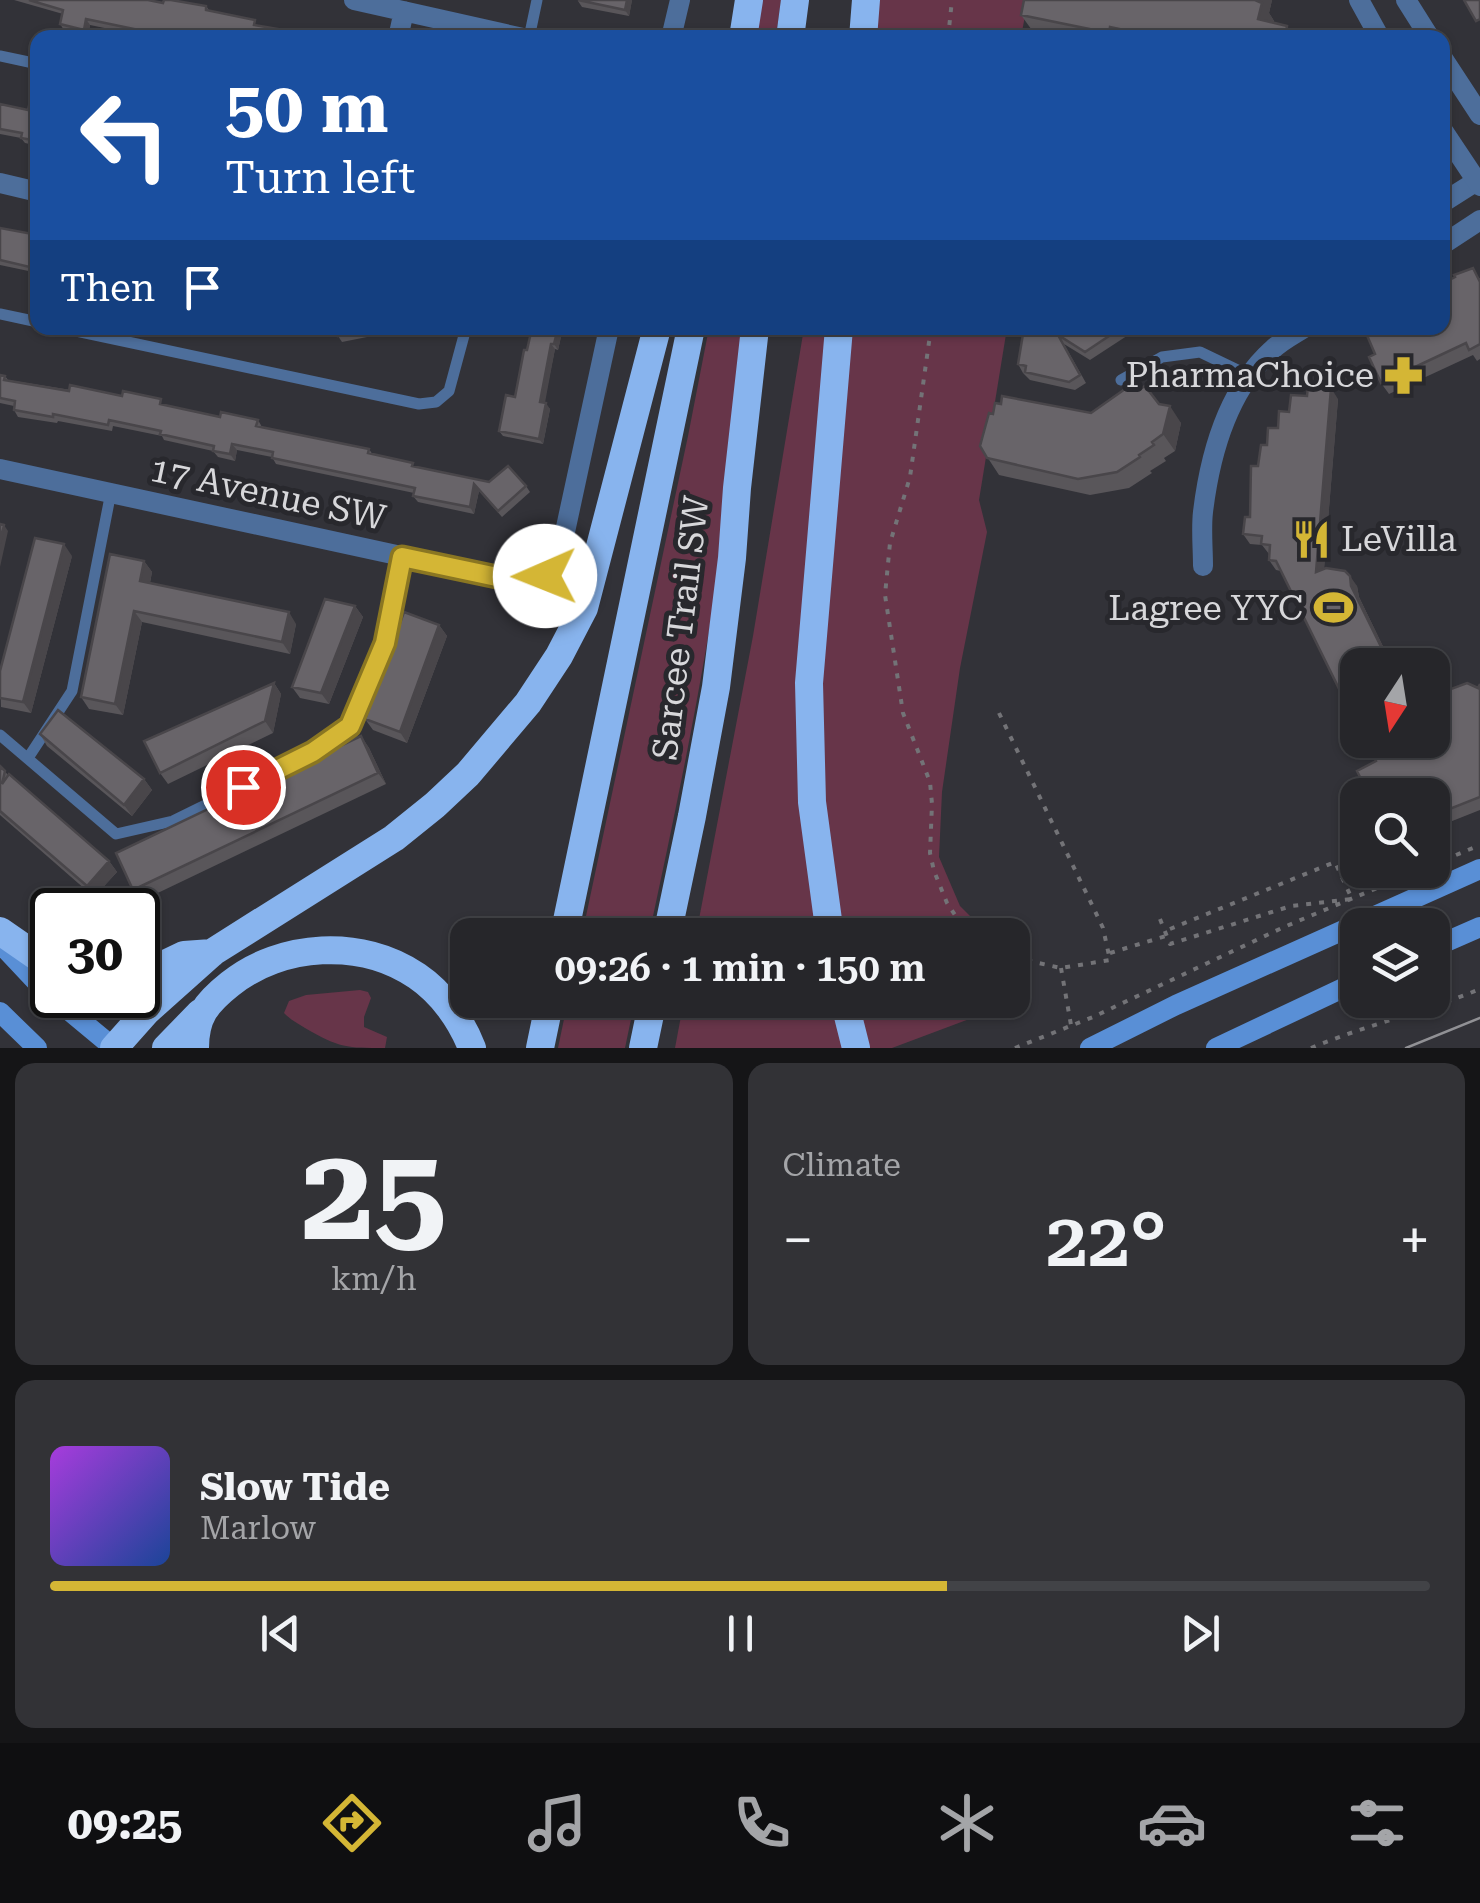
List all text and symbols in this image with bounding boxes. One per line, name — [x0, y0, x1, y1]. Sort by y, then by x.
text: 50 m — [225, 67, 389, 149]
icon: left — [60, 70, 190, 200]
text: Turn left — [225, 151, 415, 204]
icon: arrive — [175, 260, 230, 315]
text: Then — [60, 266, 155, 310]
pharmacy icon: PharmaChoice — [1383, 354, 1425, 396]
place label: PharmaChoice — [1126, 355, 1374, 396]
street label: 17 Avenue SW — [147, 449, 390, 539]
street label: Sarcee Trail SW — [644, 493, 718, 762]
restaurant icon: LeVilla — [1290, 518, 1332, 560]
place label: LeVilla — [1341, 519, 1457, 560]
position arrow — [493, 524, 597, 628]
sports icon: Lagree YYC — [1312, 587, 1354, 629]
place label: Lagree YYC — [1108, 588, 1303, 629]
north arrow — [1340, 648, 1450, 758]
map controls — [1340, 648, 1450, 1018]
pin — [201, 745, 286, 830]
icon: arrive — [216, 760, 271, 815]
button: search — [1340, 778, 1450, 888]
speed limit sign: 30 — [30, 888, 160, 1018]
button: layers — [1340, 908, 1450, 1018]
text: 09:26 · 1 min · 150 m — [555, 946, 926, 990]
text: 25 — [301, 1118, 447, 1271]
text: Climate — [783, 1146, 901, 1184]
text: 22° — [1046, 1196, 1167, 1284]
text: − — [783, 1208, 813, 1272]
text: + — [1399, 1208, 1430, 1272]
text: km/h — [331, 1260, 417, 1298]
text: Slow Tide — [200, 1465, 390, 1509]
text: Marlow — [200, 1509, 316, 1547]
icon: previous — [253, 1606, 308, 1661]
icon: pause — [713, 1606, 768, 1661]
icon: next — [1173, 1606, 1228, 1661]
icon: directions — [317, 1788, 387, 1858]
icon: music — [522, 1788, 592, 1858]
icon: phone — [727, 1788, 797, 1858]
icon: climate — [932, 1788, 1002, 1858]
icon: car — [1137, 1788, 1207, 1858]
icon: filters — [1342, 1788, 1412, 1858]
text: 09:25 — [68, 1797, 182, 1850]

